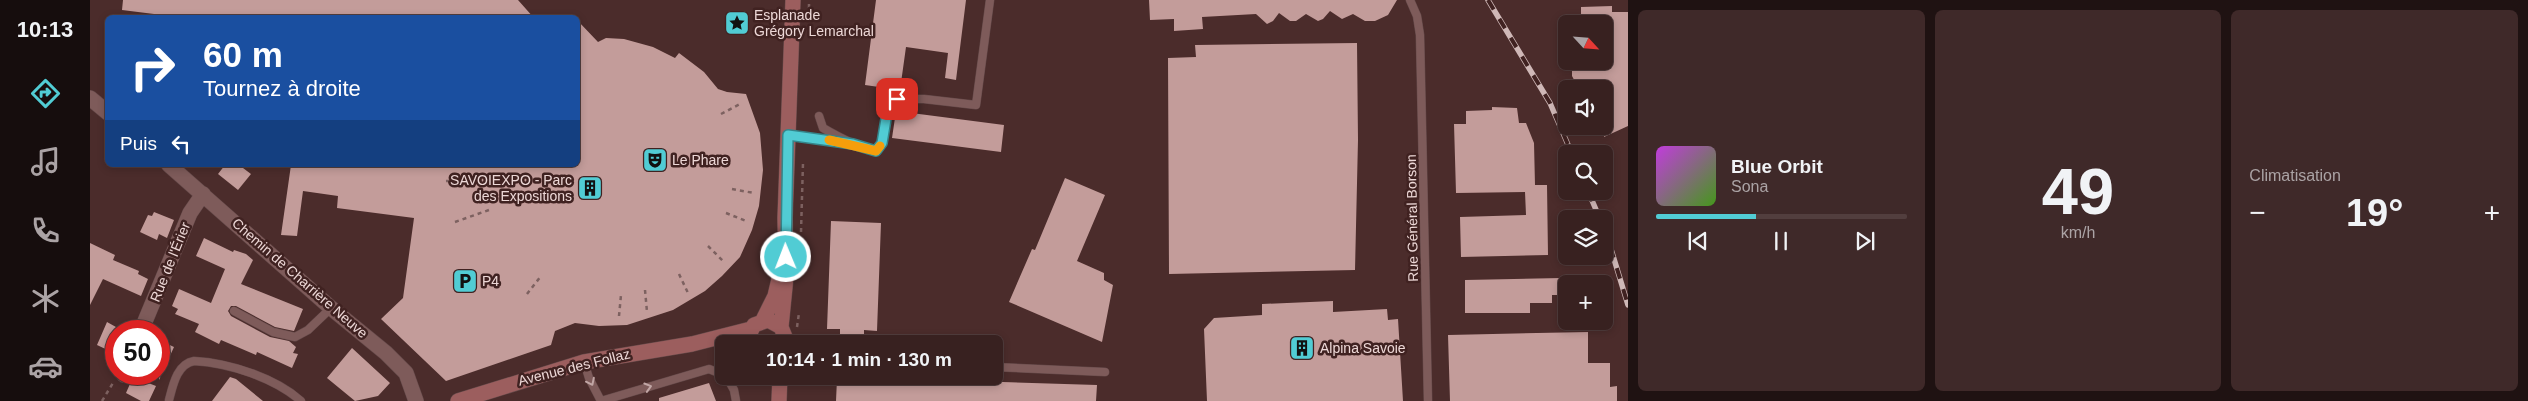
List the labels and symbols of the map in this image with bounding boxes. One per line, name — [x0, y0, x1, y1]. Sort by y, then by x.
place label: Esplanade Grégory Lemarchal — [754, 7, 874, 39]
place icon: Esplanade Grégory Lemarchal — [724, 10, 750, 36]
north arrow — [1558, 15, 1612, 70]
pin — [876, 78, 918, 120]
theatre icon: Le Phare — [642, 147, 668, 173]
place label: Le Phare — [672, 152, 729, 168]
street label: Rue Général Borson — [1403, 154, 1421, 282]
place label: SAVOIEXPO - Parc des Expositions — [450, 172, 572, 204]
building icon: SAVOIEXPO - Parc des Expositions — [577, 175, 603, 201]
street label: Chemin de Charrière Neuve — [229, 215, 371, 341]
street label: Rue de l'Érier — [147, 220, 193, 304]
position arrow — [759, 230, 811, 282]
parking icon: P4 — [452, 268, 478, 294]
place label: P4 — [482, 273, 499, 289]
speed limit sign: 50 — [105, 320, 170, 385]
building icon: Alpina Savoie — [1289, 335, 1315, 361]
place label: Alpina Savoie — [1320, 340, 1406, 356]
street label: Avenue des Follaz — [516, 345, 632, 389]
one-way arrow — [585, 377, 596, 386]
one-way arrow — [643, 383, 652, 393]

